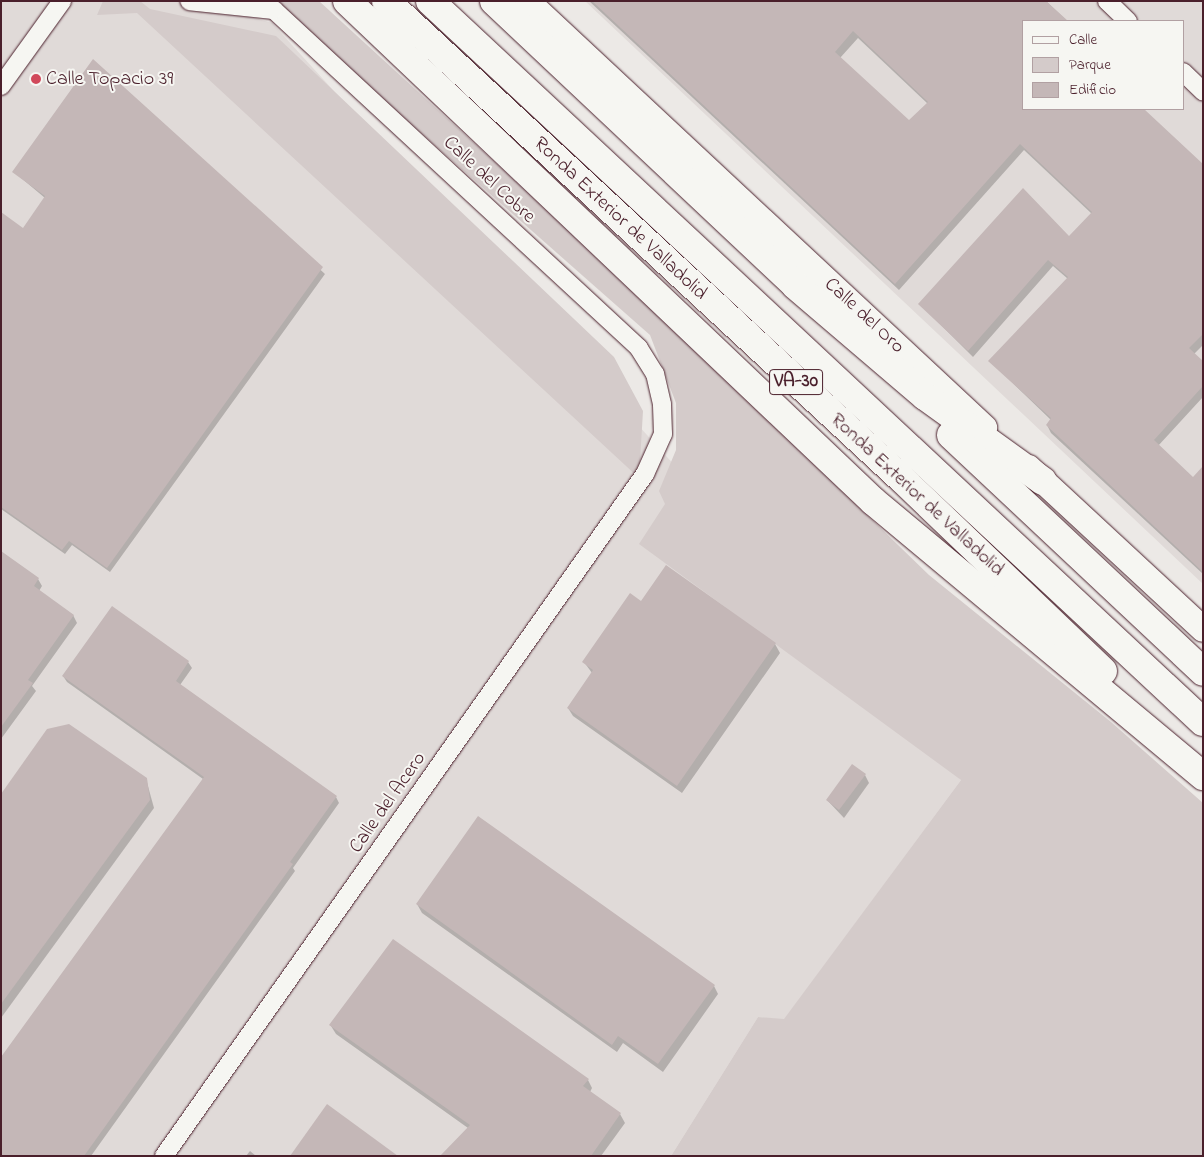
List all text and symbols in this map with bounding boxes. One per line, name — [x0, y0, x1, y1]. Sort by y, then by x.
legend — [1022, 20, 1184, 110]
text: Calle — [1069, 29, 1097, 51]
text: Parque — [1069, 54, 1111, 76]
place label: Calle Topacio 39 — [46, 67, 173, 91]
marker: Calle Topacio 39 — [30, 73, 42, 85]
text: Edificio — [1069, 79, 1116, 101]
street label: Calle del Cobre — [438, 131, 540, 229]
street label: Ronda Exterior de Valladolid — [528, 132, 712, 306]
street label: Calle del Oro — [819, 273, 909, 359]
road number: VA-30 — [768, 366, 824, 398]
street label: Ronda Exterior de Valladolid — [825, 408, 1009, 582]
street label: Calle del Acero — [344, 748, 432, 858]

